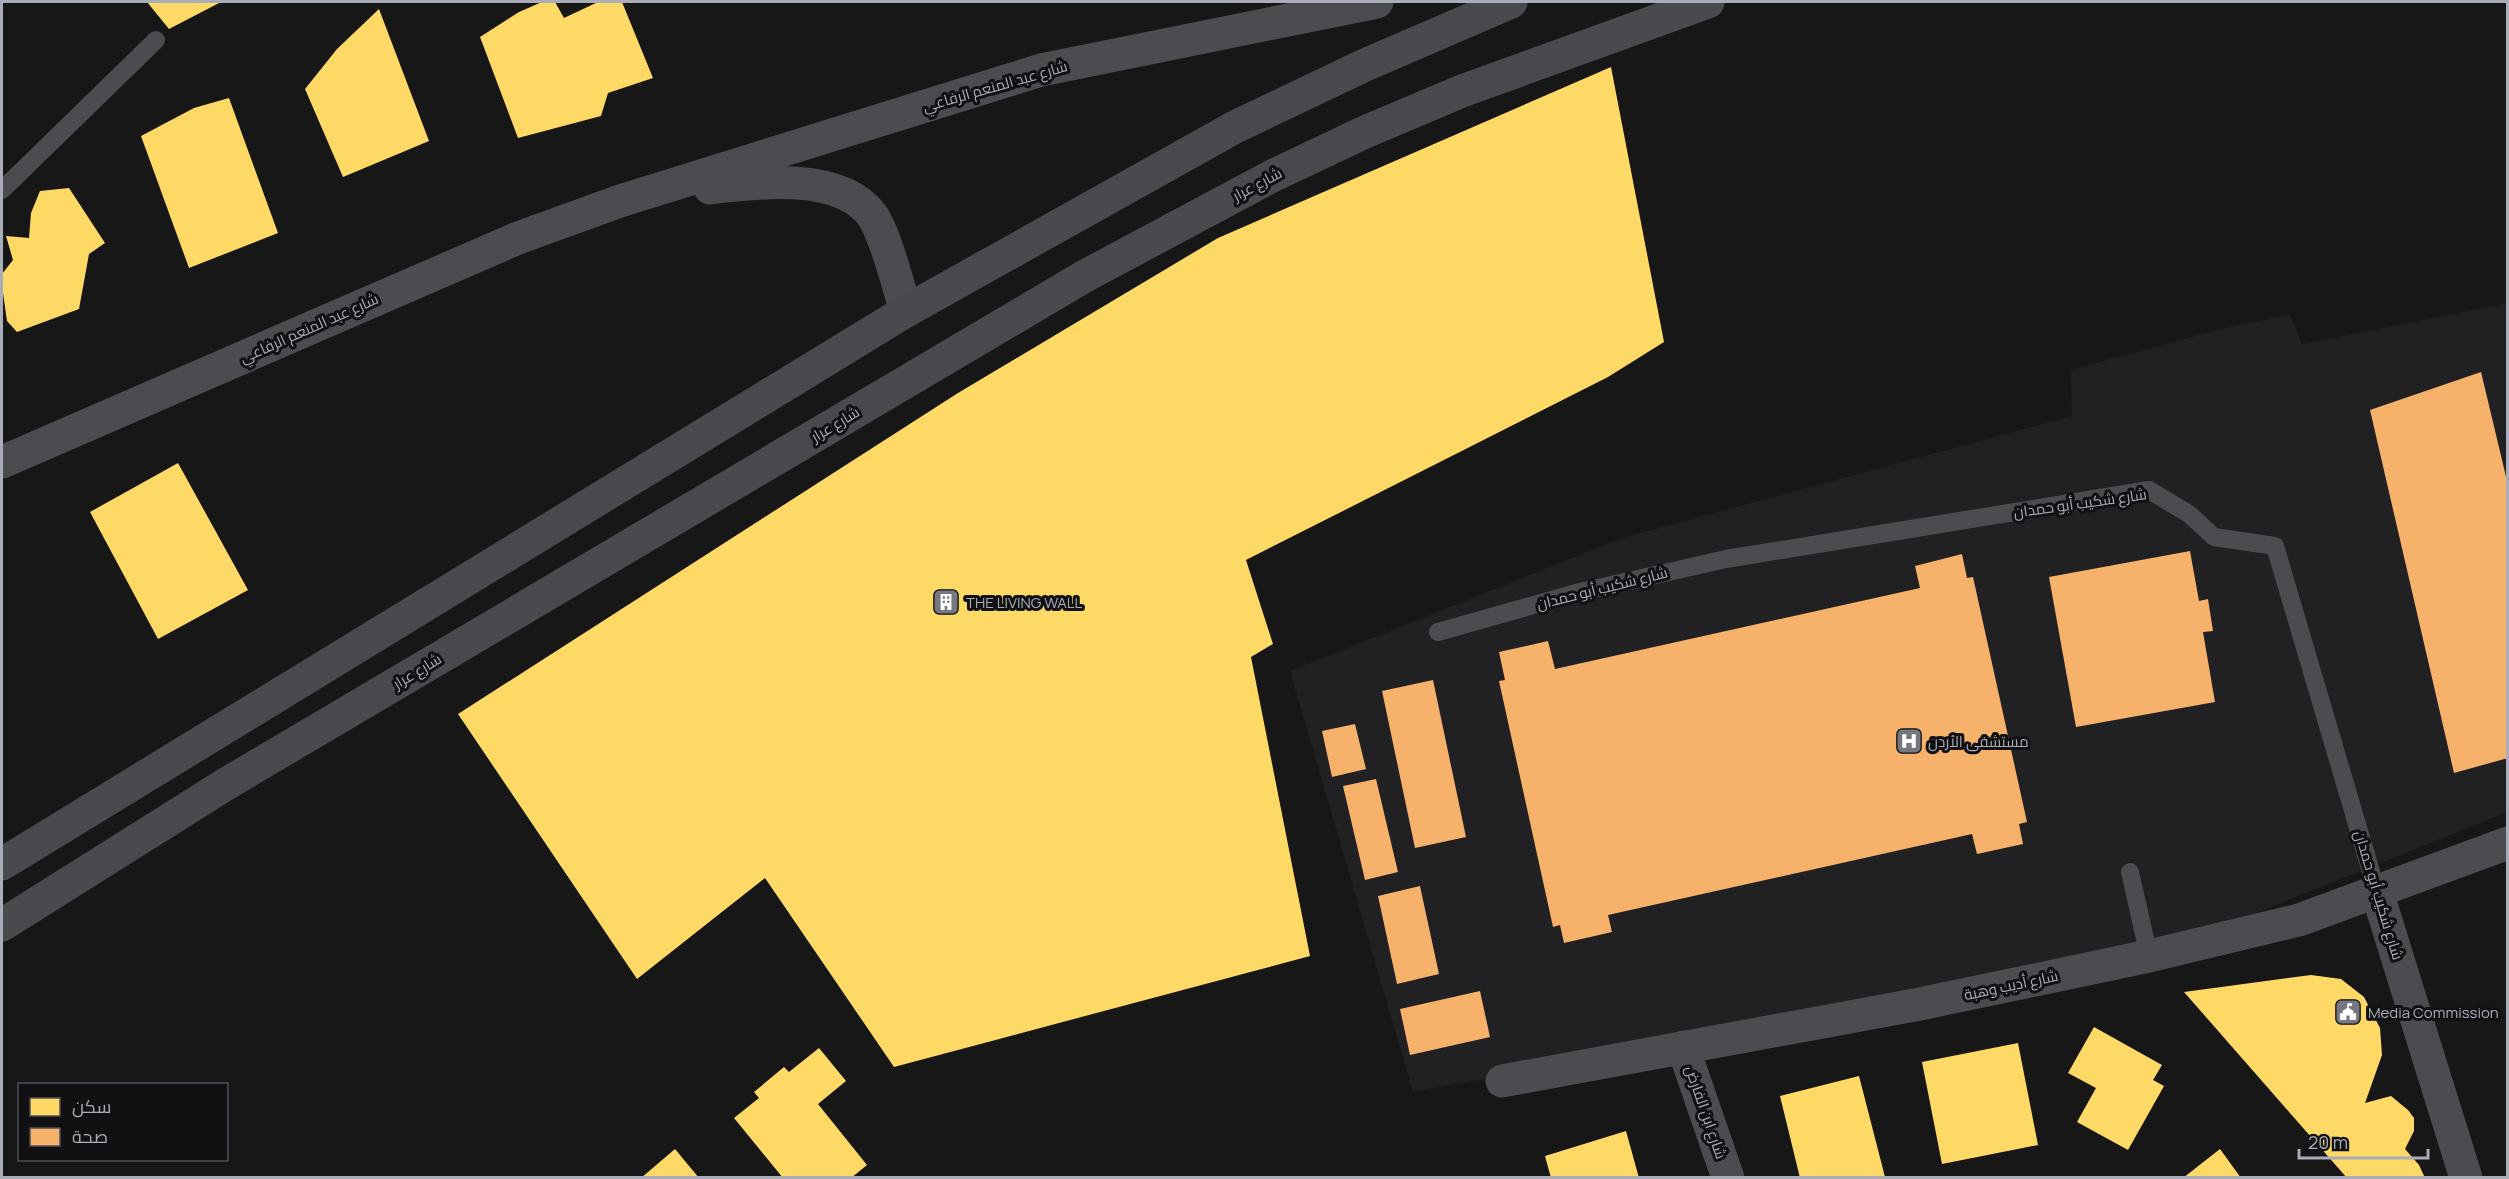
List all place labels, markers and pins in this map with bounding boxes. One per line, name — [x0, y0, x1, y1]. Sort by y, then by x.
building icon: THE LIVING WALL — [931, 587, 961, 617]
place label: THE LIVING WALL — [966, 592, 1082, 613]
hospital icon: مستشفى الأردن — [1894, 726, 1924, 756]
place label: مستشفى الأردن — [1928, 731, 2029, 752]
public building icon: Media Commission — [2333, 997, 2363, 1027]
place label: Media Commission — [2368, 1002, 2499, 1023]

